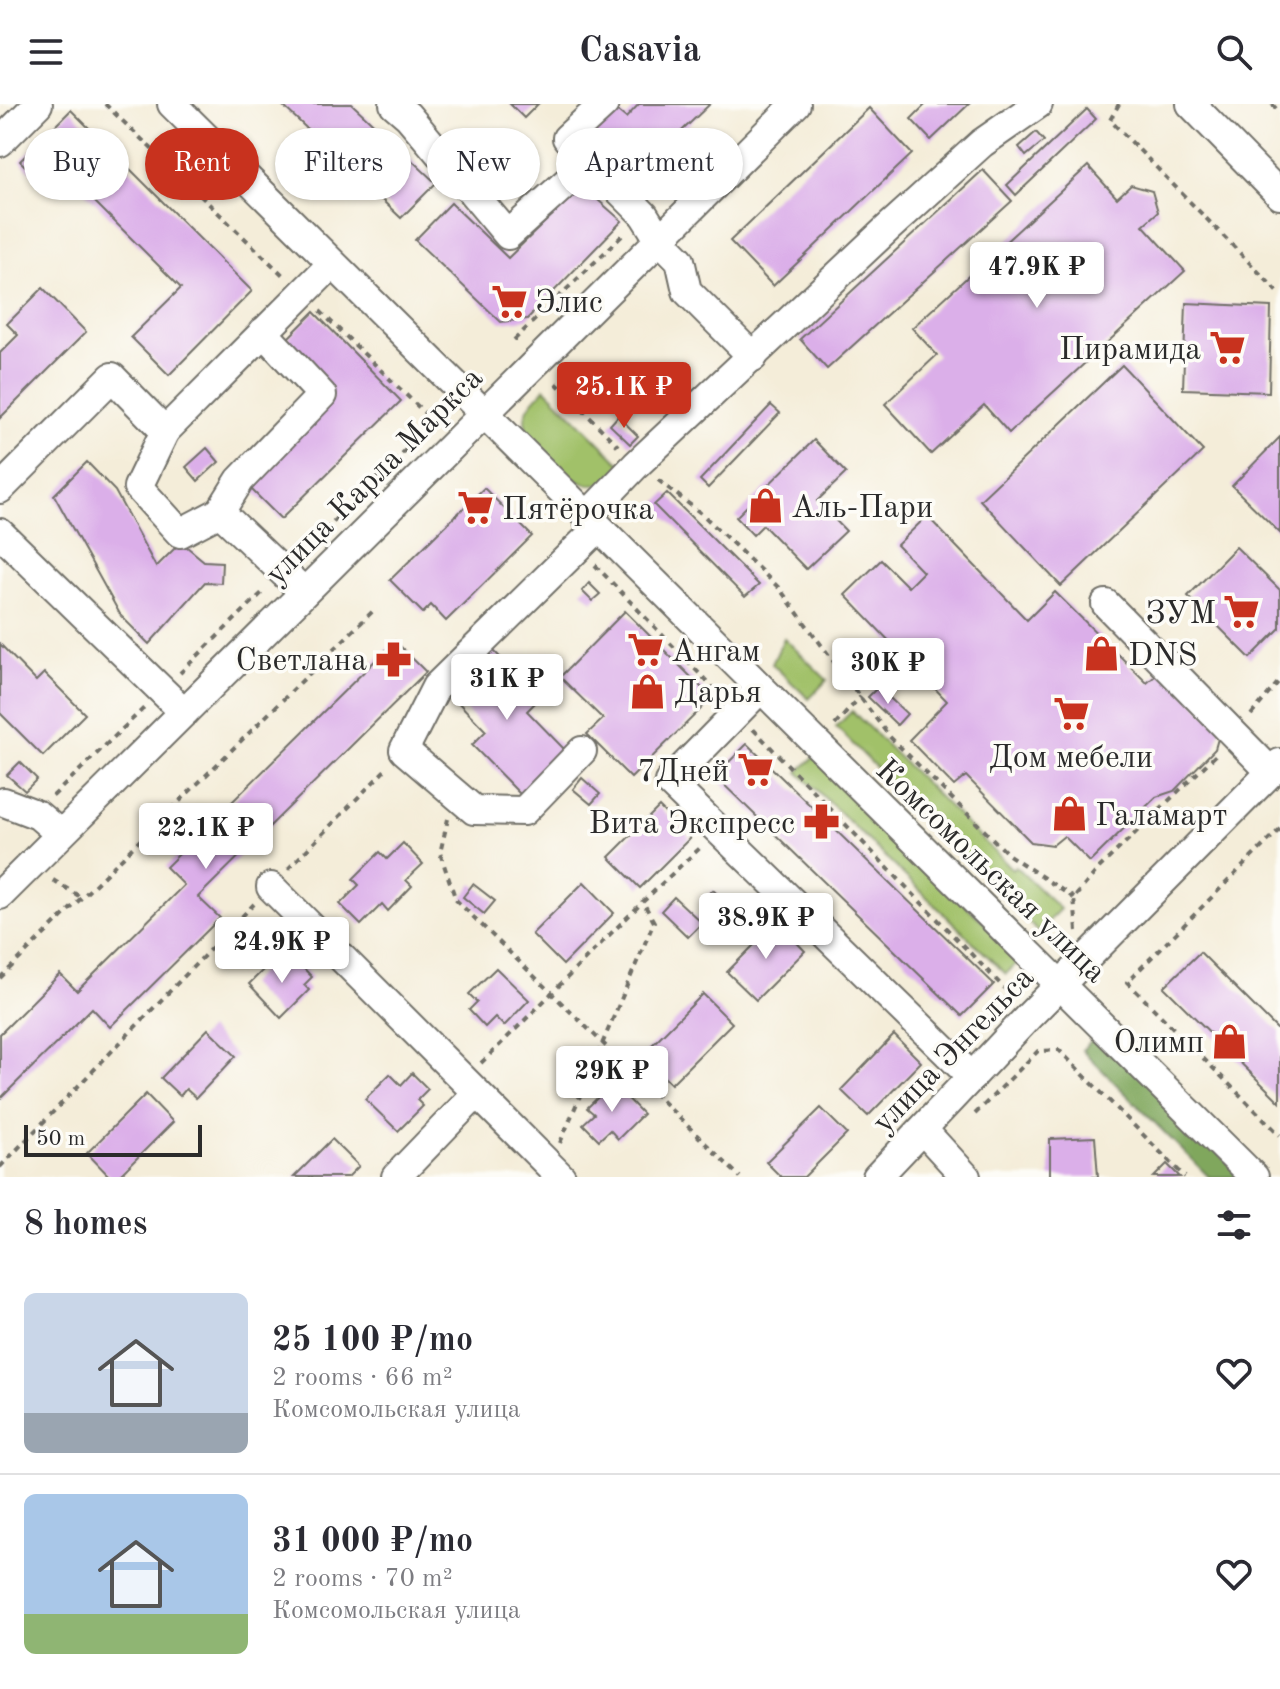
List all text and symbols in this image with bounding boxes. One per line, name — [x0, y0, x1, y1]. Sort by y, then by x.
icon: menu — [24, 30, 68, 74]
icon: search — [1212, 30, 1256, 74]
text: Casavia — [579, 34, 701, 70]
chip: Buy — [24, 128, 129, 200]
chip: Rent — [145, 128, 259, 200]
chip: Filters — [275, 128, 411, 200]
chip: New — [427, 128, 540, 200]
chip: Apartment — [556, 128, 743, 200]
pin: 47.9K ₽ — [963, 242, 1111, 310]
text: 47.9K ₽ — [988, 255, 1086, 281]
supermarket icon: Элис — [490, 282, 528, 320]
place label: Элис — [535, 288, 603, 320]
supermarket icon: Пирамида — [1208, 329, 1246, 367]
place label: Пирамида — [1059, 335, 1201, 367]
street label: улица Карла Маркса — [260, 362, 490, 592]
pin: 25.1K ₽ — [550, 362, 698, 430]
text: 25.1K ₽ — [575, 375, 673, 401]
shop icon: Аль-Пари — [746, 487, 784, 525]
supermarket icon: Пятёрочка — [457, 489, 495, 527]
place label: Аль-Пари — [791, 493, 933, 525]
place label: Пятёрочка — [502, 495, 654, 527]
supermarket icon: ЗУМ — [1223, 593, 1261, 631]
place label: ЗУМ — [1146, 599, 1216, 631]
supermarket icon: Ангам — [626, 631, 664, 669]
shop icon: DNS — [1083, 635, 1121, 673]
place label: Ангам — [671, 637, 760, 669]
pin: 30K ₽ — [832, 638, 944, 706]
pharmacy icon: Светлана — [374, 640, 412, 678]
place label: DNS — [1128, 641, 1197, 673]
place label: Светлана — [236, 646, 367, 678]
text: 30K ₽ — [850, 651, 926, 677]
pin: 31K ₽ — [451, 654, 563, 722]
text: 31K ₽ — [469, 667, 545, 693]
shop icon: Дарья — [629, 672, 667, 710]
place label: Дарья — [674, 678, 762, 710]
supermarket icon: Дом мебели — [1052, 695, 1090, 733]
place label: Дом мебели — [989, 743, 1153, 775]
supermarket icon: 7Дней — [736, 751, 774, 789]
street label: Комсомольская улица — [869, 754, 1111, 990]
place label: 7Дней — [637, 757, 729, 789]
shop icon: Галамарт — [1050, 795, 1088, 833]
place label: Галамарт — [1095, 801, 1228, 833]
pin: 22.1K ₽ — [132, 803, 280, 871]
pharmacy icon: Вита Экспресс — [802, 803, 840, 841]
place label: Вита Экспресс — [589, 809, 795, 841]
text: 22.1K ₽ — [157, 816, 255, 842]
pin: 38.9K ₽ — [692, 893, 840, 961]
text: 38.9K ₽ — [717, 906, 815, 932]
pin: 24.9K ₽ — [208, 917, 356, 985]
text: 24.9K ₽ — [233, 930, 331, 956]
street label: улица Энгельса — [867, 962, 1041, 1140]
shop icon: Олимп — [1211, 1022, 1249, 1060]
place label: Олимп — [1113, 1028, 1204, 1060]
pin: 29K ₽ — [556, 1046, 668, 1114]
text: 29K ₽ — [574, 1059, 650, 1085]
scale bar — [24, 1121, 202, 1157]
text: 50 m — [36, 1128, 85, 1150]
icon: filters — [1212, 1203, 1256, 1247]
text: 8 homes — [24, 1208, 147, 1242]
text: 25 100 ₽/mo — [272, 1324, 473, 1358]
icon: home — [88, 1325, 184, 1421]
icon: heart — [1212, 1351, 1256, 1395]
text: 2 rooms · 66 m² — [272, 1365, 453, 1391]
text: Комсомольская улица — [272, 1397, 521, 1423]
text: 31 000 ₽/mo — [272, 1525, 473, 1559]
icon: home — [88, 1526, 184, 1622]
icon: heart — [1212, 1552, 1256, 1596]
text: 2 rooms · 70 m² — [272, 1566, 453, 1592]
text: Комсомольская улица — [272, 1598, 521, 1624]

